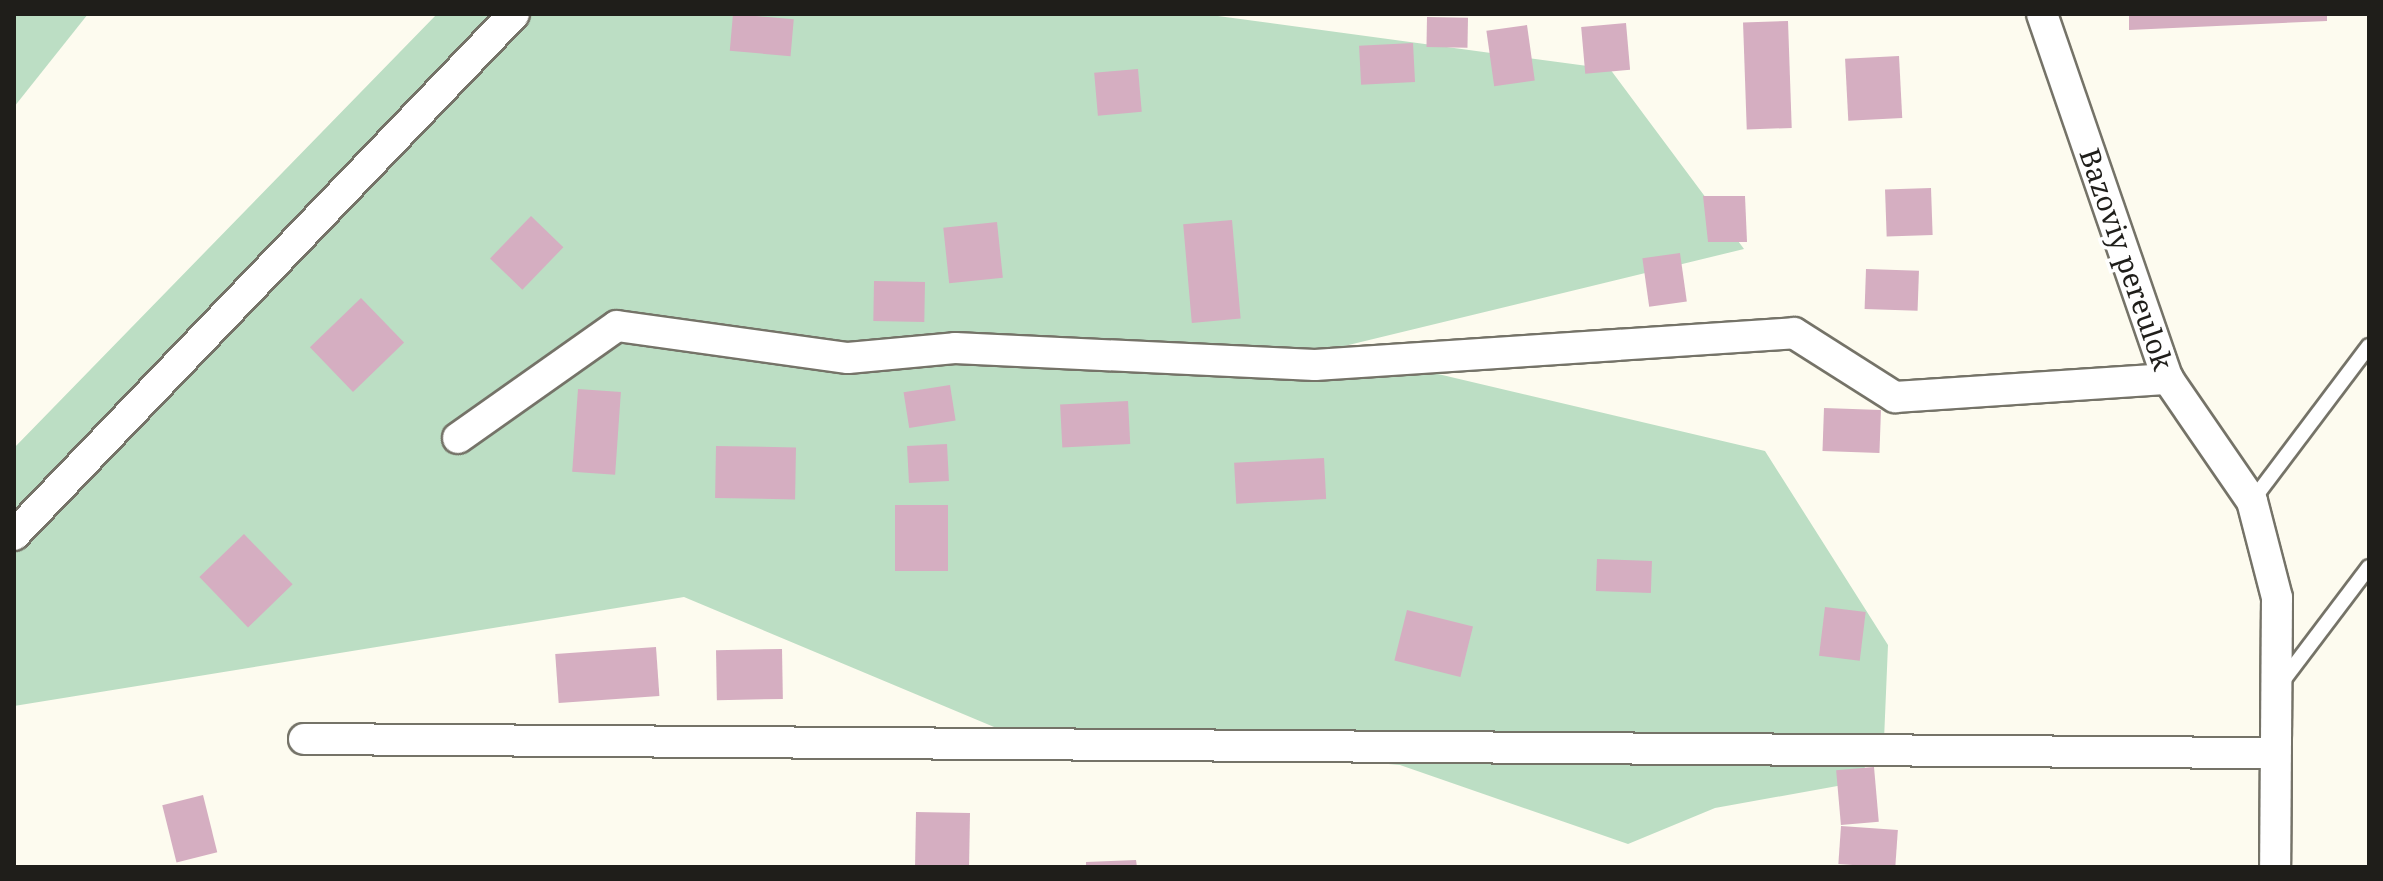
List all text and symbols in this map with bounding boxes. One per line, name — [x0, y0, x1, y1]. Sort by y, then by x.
street label: Bazoviy pereulok — [2073, 144, 2181, 374]

